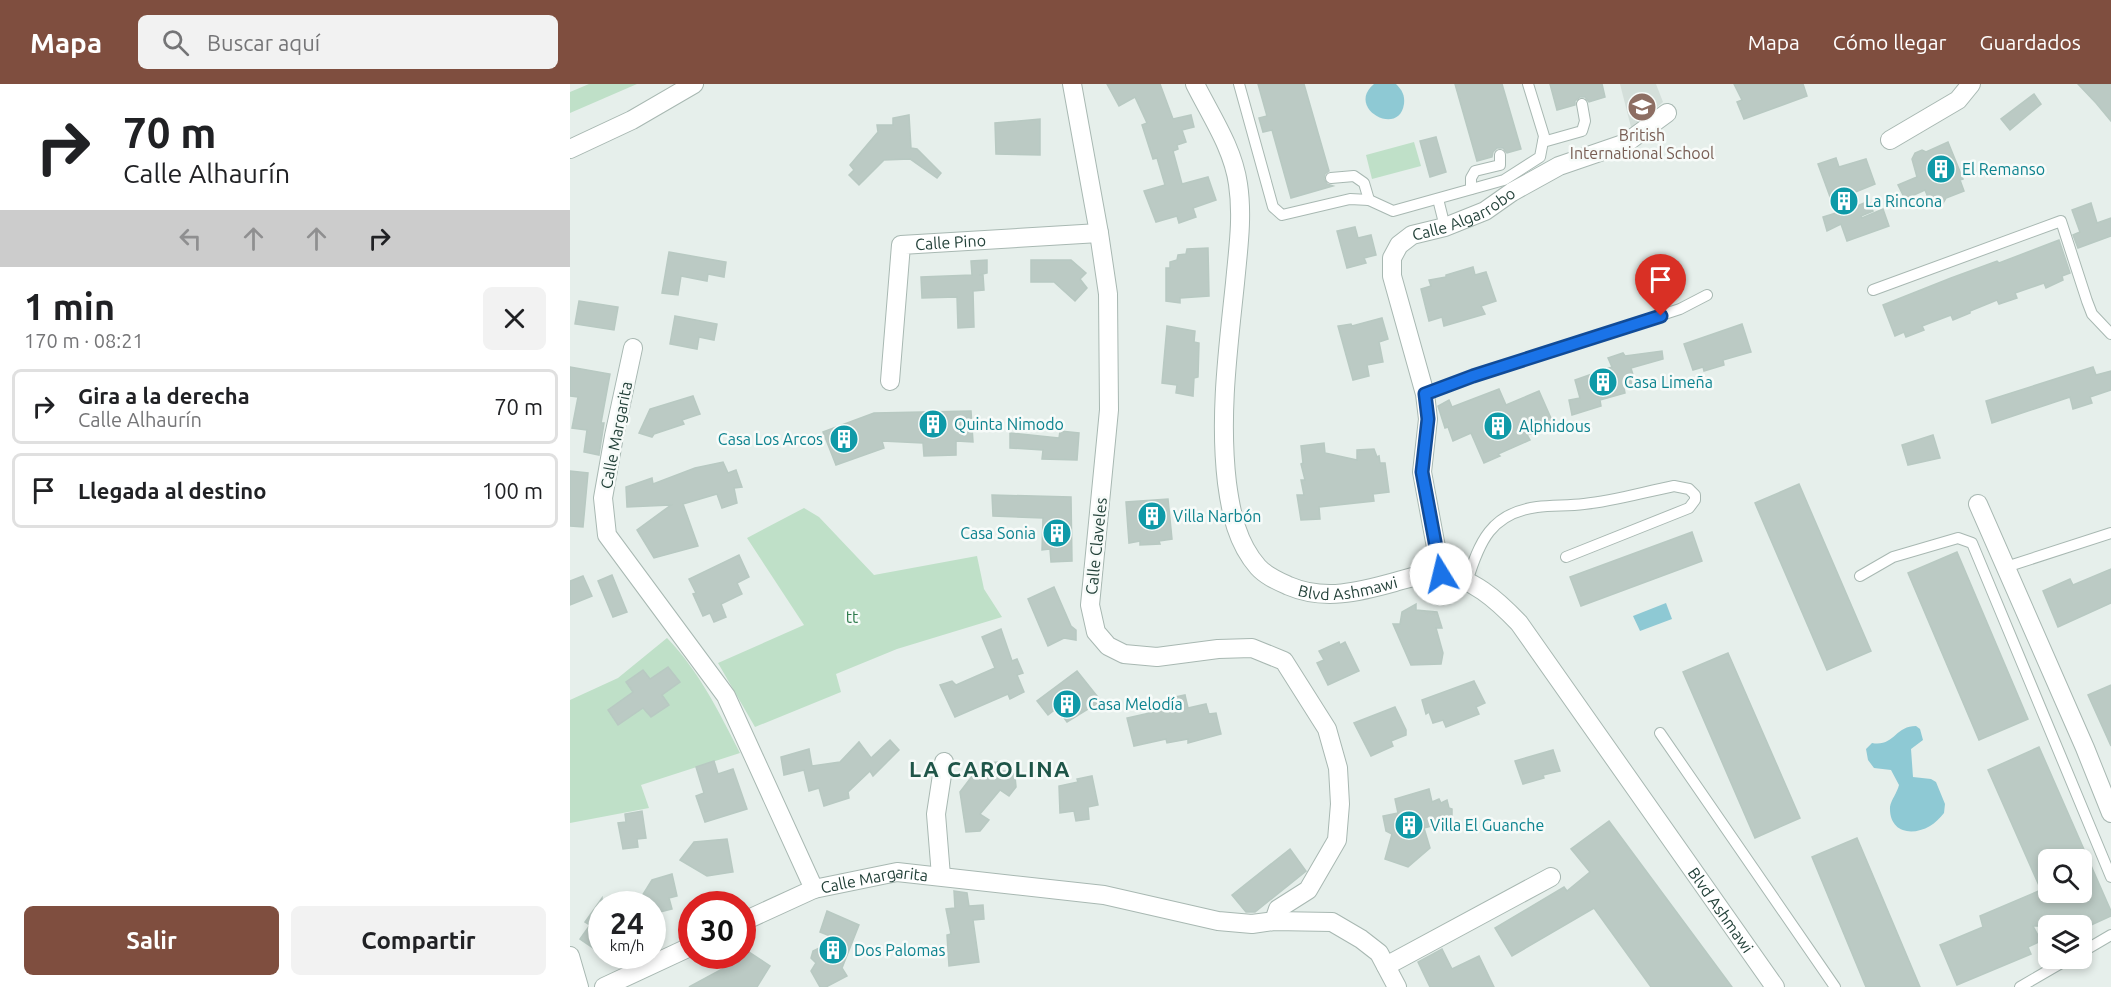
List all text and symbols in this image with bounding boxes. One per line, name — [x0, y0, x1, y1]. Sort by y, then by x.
search box — [138, 15, 558, 69]
icon: search — [159, 26, 192, 59]
text: Mapa — [30, 27, 102, 58]
text: Buscar aquí — [207, 30, 320, 55]
text: Mapa — [1748, 30, 1800, 54]
text: Cómo llegar — [1833, 30, 1947, 54]
text: Guardados — [1980, 30, 2081, 54]
school or university icon: British International School — [1626, 91, 1658, 123]
icon: right — [24, 108, 102, 186]
text: 70 m — [123, 109, 217, 156]
place label: British International School — [1570, 126, 1714, 162]
building icon: El Remanso — [1925, 153, 1957, 185]
text: Calle Alhaurín — [123, 158, 290, 188]
place label: El Remanso — [1962, 160, 2045, 178]
street label: Calle Algarrobo — [1410, 184, 1519, 244]
building icon: La Rincona — [1828, 185, 1860, 217]
place label: La Rincona — [1865, 192, 1942, 210]
icon: left — [174, 222, 207, 255]
icon: ahead — [237, 222, 270, 255]
icon: ahead — [300, 222, 333, 255]
icon: right — [363, 222, 396, 255]
street label: Calle Pino — [915, 231, 986, 253]
pin — [1635, 254, 1686, 316]
icon: arrive — [1644, 263, 1677, 296]
text: 1 min — [24, 286, 115, 327]
button: close — [483, 287, 546, 350]
text: 170 m · 08:21 — [24, 329, 144, 352]
building icon: Casa Limeña — [1587, 366, 1619, 398]
place label: Casa Limeña — [1624, 373, 1713, 391]
street label: Calle Margarita — [597, 380, 635, 490]
text: Gira a la derecha — [78, 383, 250, 408]
icon: right — [27, 390, 60, 423]
text: 70 m — [494, 394, 543, 419]
text: Calle Alhaurín — [78, 408, 202, 431]
building icon: Quinta Nimodo — [917, 408, 949, 440]
building icon: Alphidous — [1482, 410, 1514, 442]
place label: Quinta Nimodo — [954, 415, 1064, 433]
place label: Alphidous — [1519, 417, 1591, 435]
building icon: Casa Los Arcos — [828, 423, 860, 455]
place label: Casa Los Arcos — [718, 430, 823, 448]
icon: arrive — [27, 474, 60, 507]
text: Llegada al destino — [78, 478, 266, 503]
text: 100 m — [482, 478, 543, 503]
street label: Calle Claveles — [1082, 496, 1110, 596]
building icon: Villa Narbón — [1136, 500, 1168, 532]
place label: Villa Narbón — [1173, 507, 1261, 525]
building icon: Casa Sonia — [1041, 517, 1073, 549]
place label: Casa Sonia — [960, 524, 1036, 542]
position arrow — [1409, 542, 1473, 606]
street label: Blvd Ashmawi — [1296, 573, 1399, 603]
park label: tt — [846, 608, 859, 626]
building icon: Casa Melodía — [1051, 688, 1083, 720]
place label: Casa Melodía — [1088, 695, 1183, 713]
district label: LA CAROLINA — [909, 756, 1071, 781]
building icon: Villa El Guanche — [1393, 809, 1425, 841]
place label: Villa El Guanche — [1430, 816, 1544, 834]
map controls — [2038, 849, 2092, 969]
button: search — [2038, 849, 2092, 903]
street label: Calle Margarita — [819, 863, 929, 896]
street label: Blvd Ashmawi — [1685, 864, 1757, 956]
speed limit sign: 30 — [678, 891, 756, 969]
button: Salir — [24, 906, 279, 975]
button: Compartir — [291, 906, 546, 975]
text: 24 — [610, 906, 644, 940]
button: layers — [2038, 915, 2092, 969]
building icon: Dos Palomas — [817, 934, 849, 966]
text: km/h — [610, 937, 644, 954]
place label: Dos Palomas — [854, 941, 945, 959]

